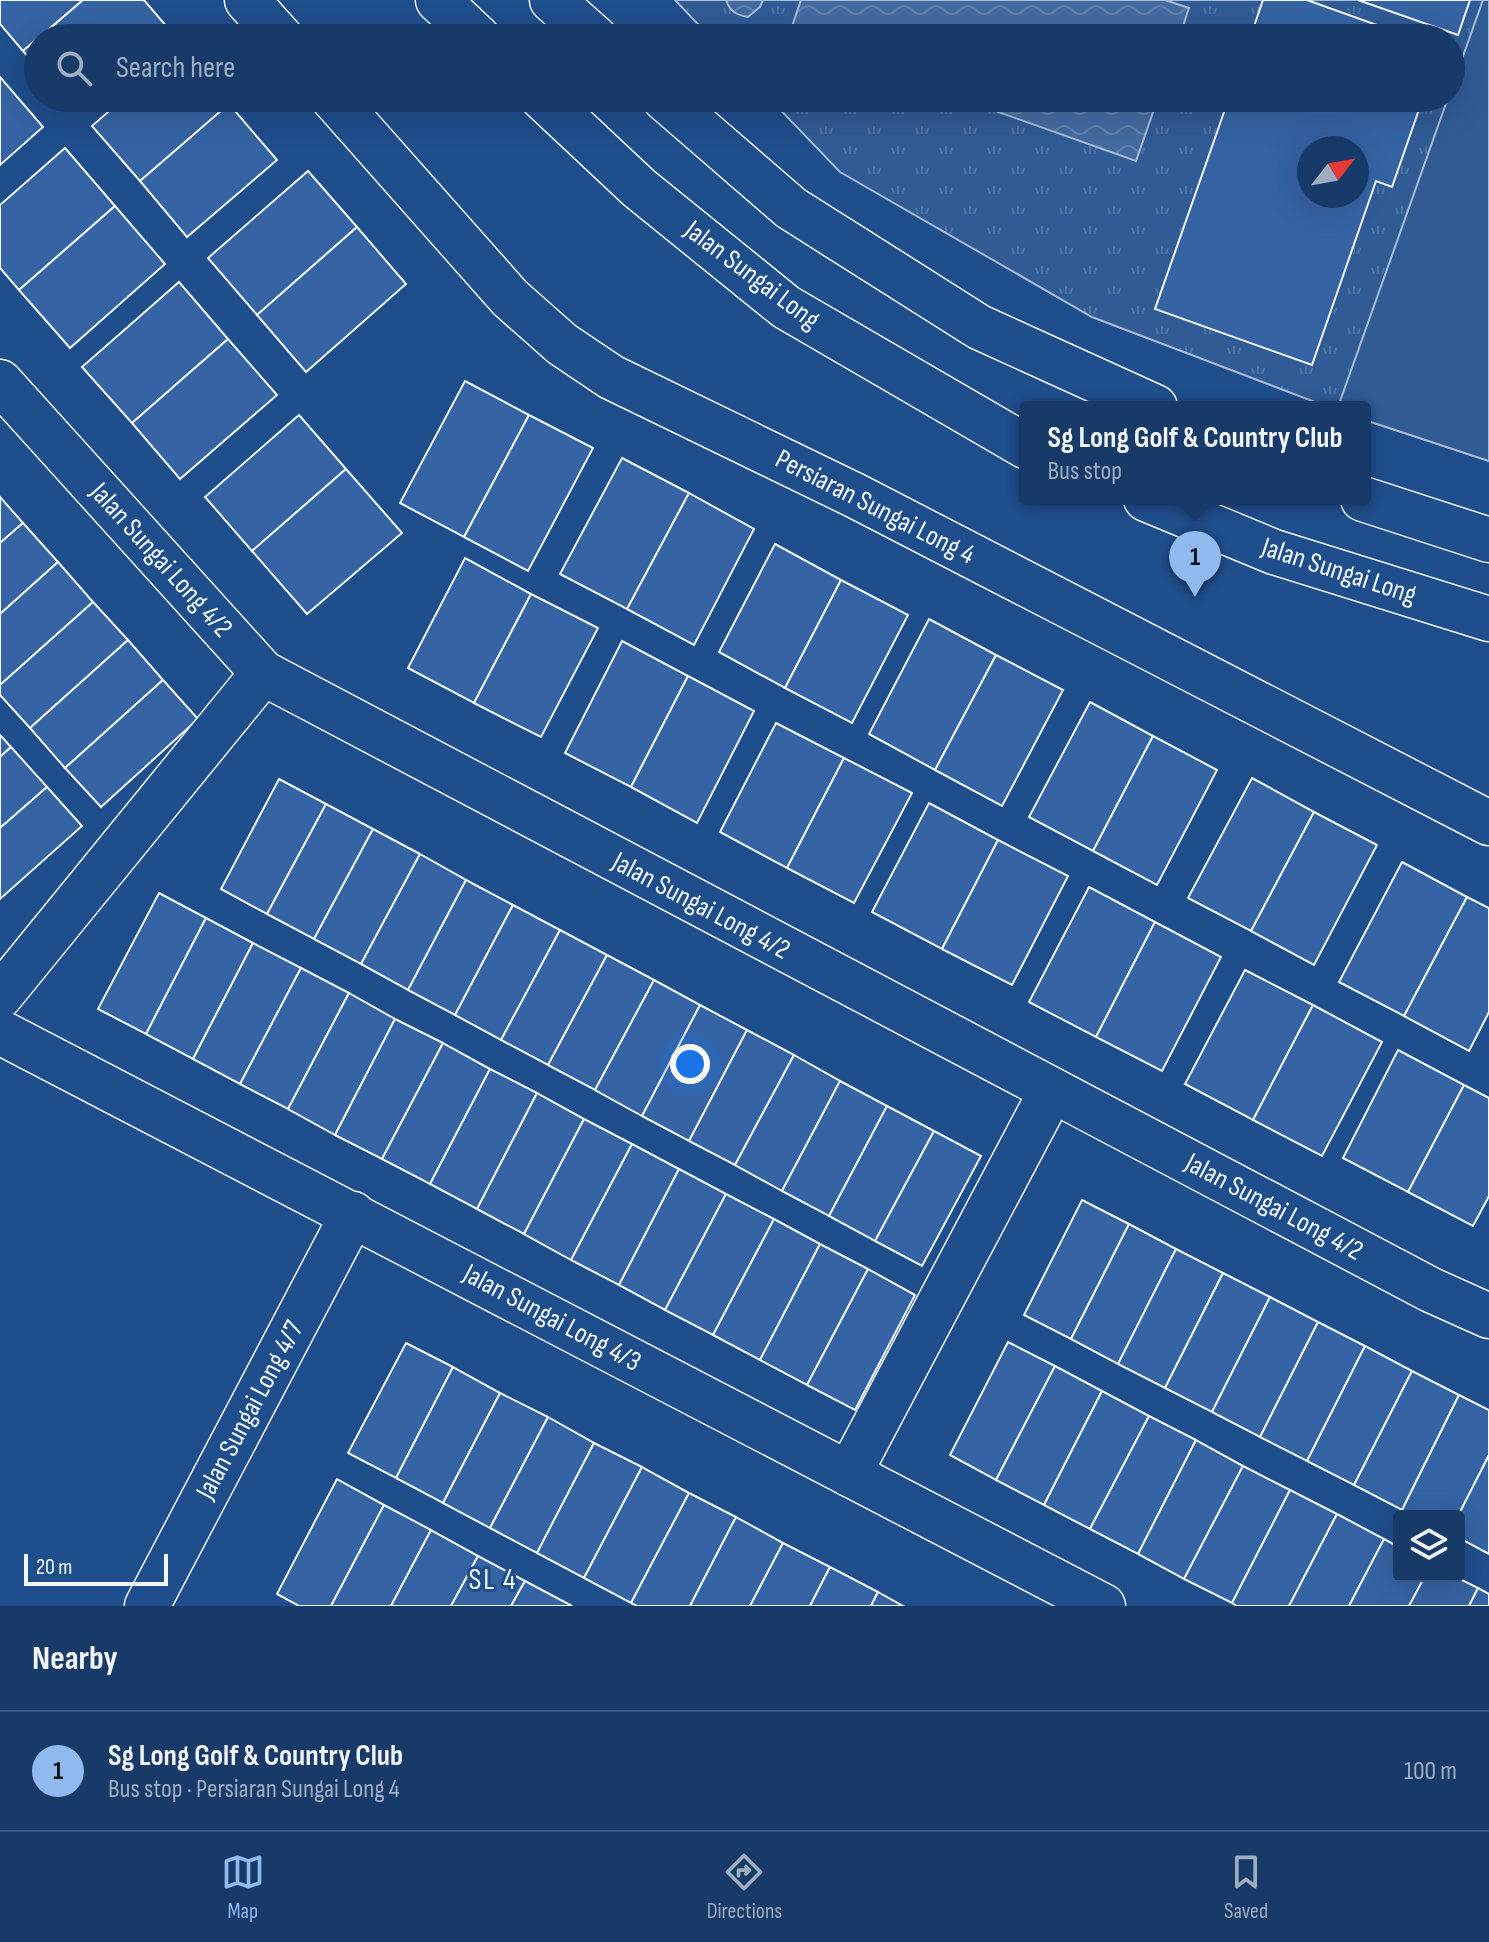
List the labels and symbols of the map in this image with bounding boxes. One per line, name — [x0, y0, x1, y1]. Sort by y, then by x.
north arrow — [1297, 136, 1369, 208]
street label: Jalan Sungai Long — [677, 213, 826, 337]
street label: Persiaran Sungai Long 4 — [770, 442, 981, 572]
street label: Jalan Sungai Long 4/2 — [82, 475, 239, 644]
street label: Jalan Sungai Long — [1257, 530, 1421, 612]
pin: 1 — [1169, 531, 1221, 597]
street label: Jalan Sungai Long 4/2 — [606, 845, 796, 967]
your location — [670, 1044, 710, 1084]
street label: Jalan Sungai Long 4/2 — [1179, 1146, 1369, 1268]
street label: Jalan Sungai Long 4/3 — [457, 1257, 647, 1379]
street label: Jalan Sungai Long 4/7 — [189, 1315, 311, 1506]
scale bar — [24, 1550, 168, 1586]
district label: SL 4 — [468, 1562, 518, 1598]

